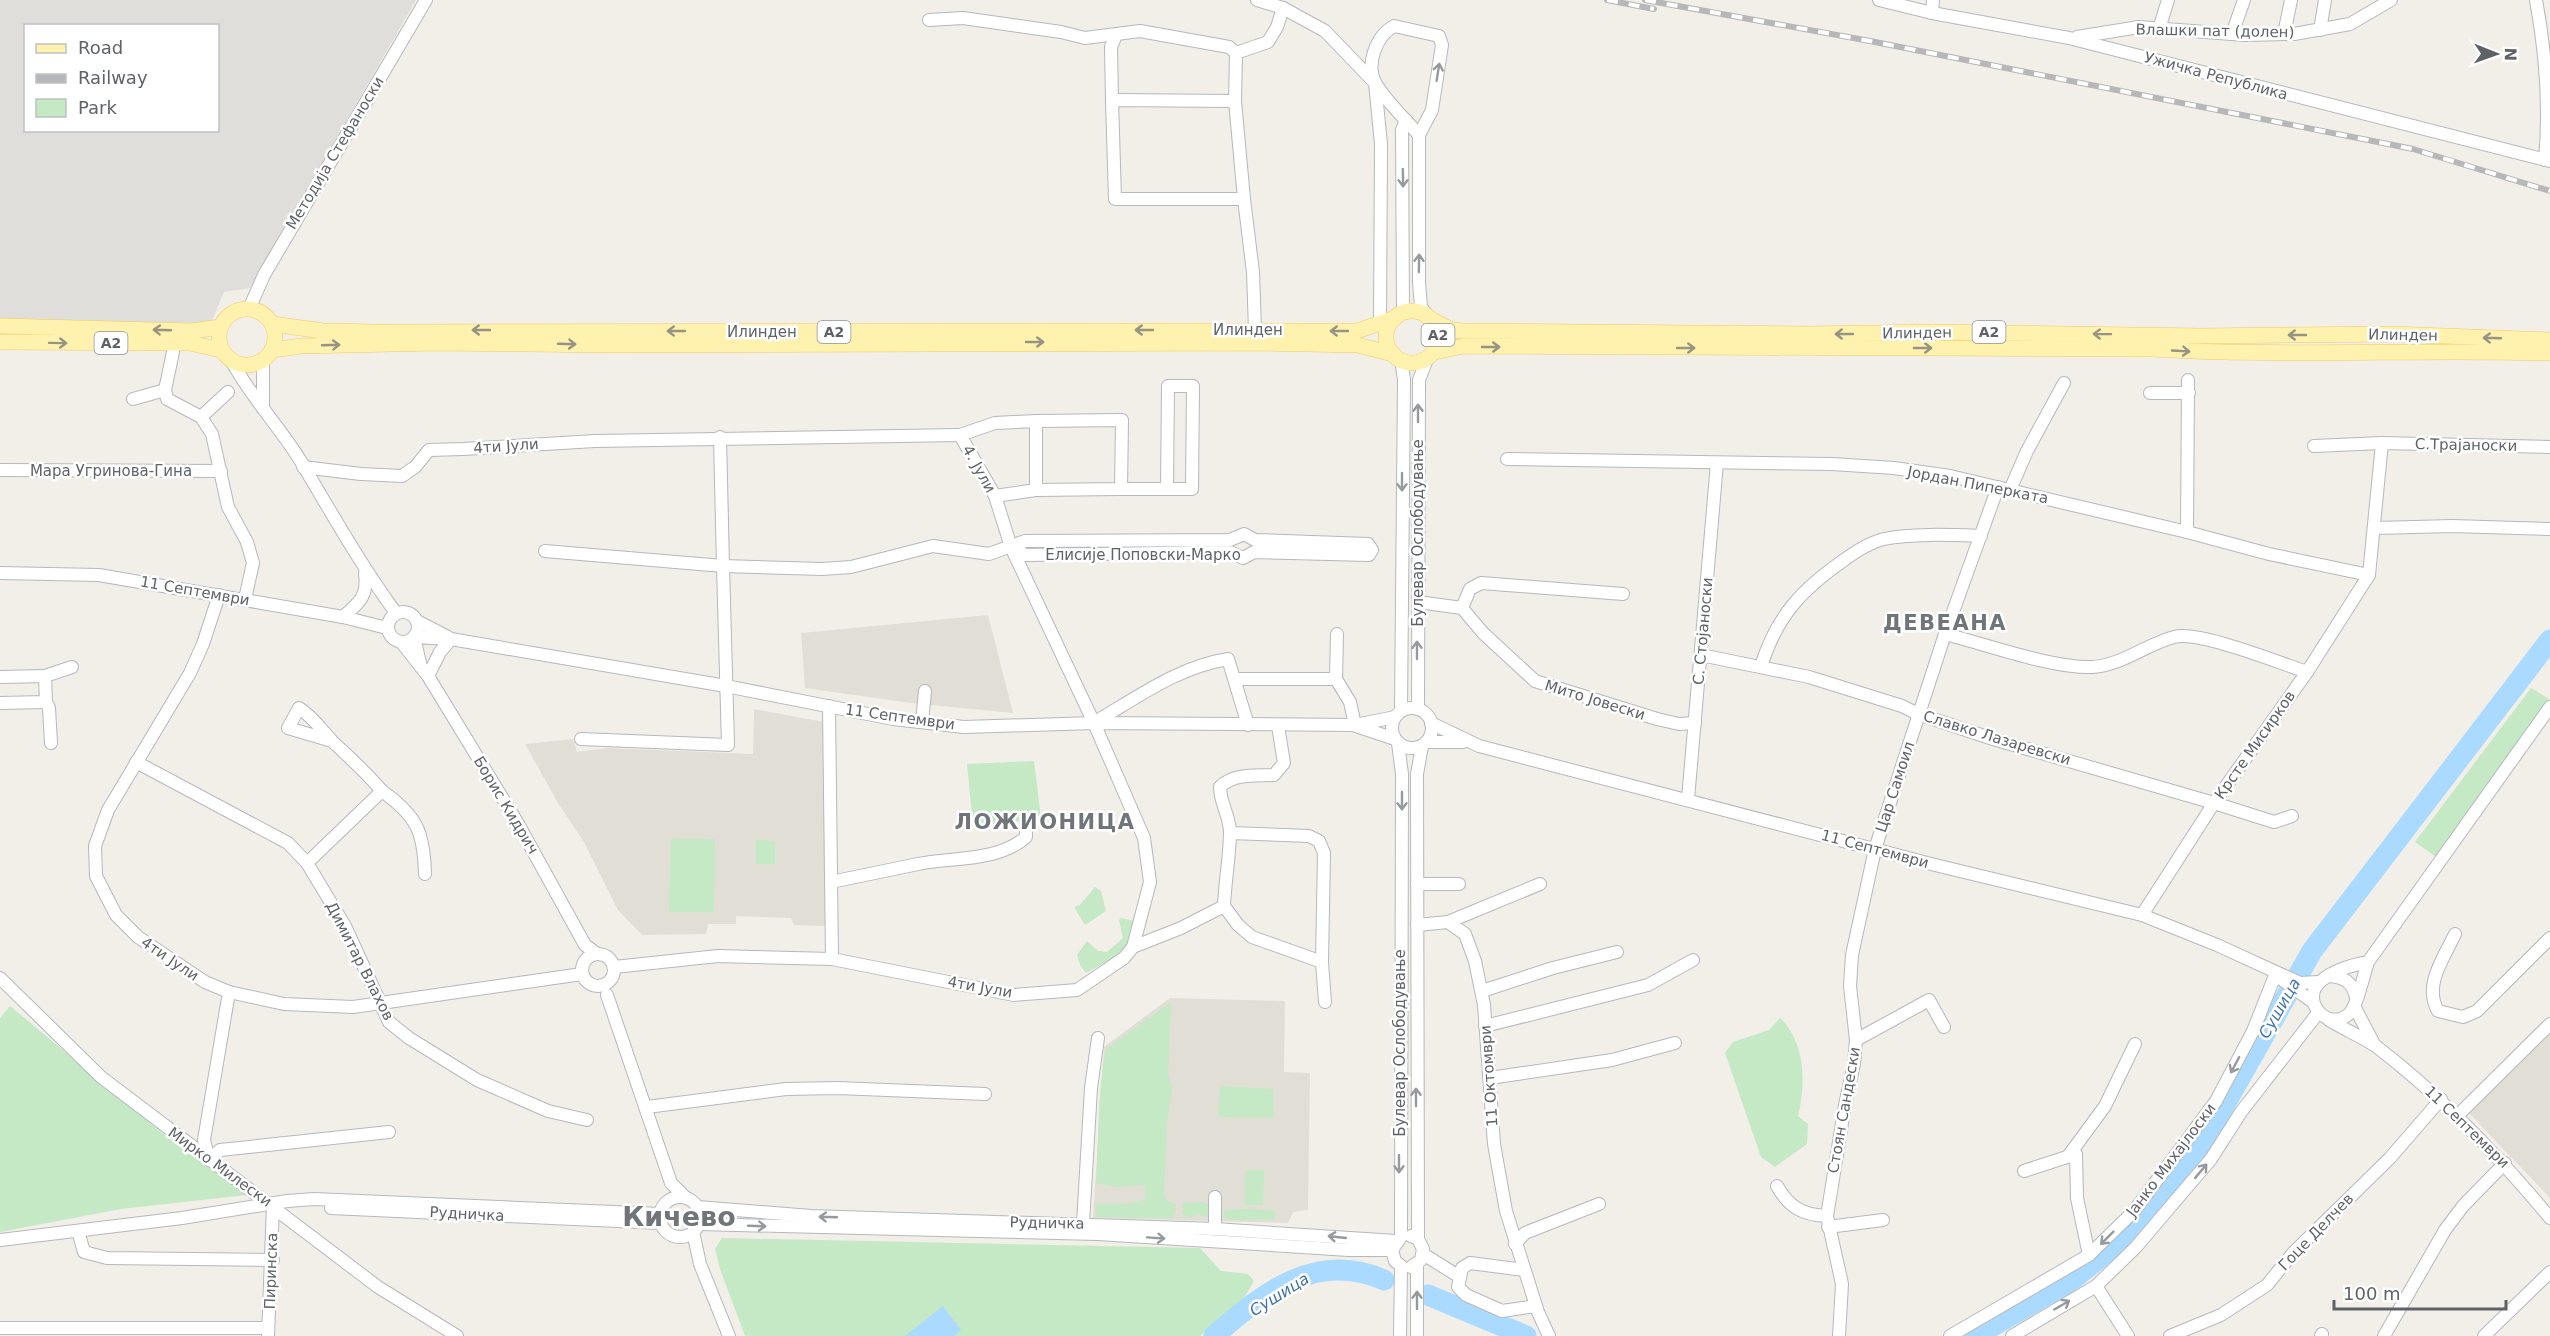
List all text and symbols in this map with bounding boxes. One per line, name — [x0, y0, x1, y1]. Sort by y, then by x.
street label: Влашки пат (долен) — [2135, 21, 2295, 41]
legend — [24, 24, 219, 132]
north arrow — [2466, 24, 2526, 84]
text: Road — [78, 37, 123, 58]
text: N — [2501, 47, 2520, 61]
street label: Ужичка Република — [2142, 48, 2290, 104]
one-way arrow — [1433, 62, 1444, 82]
text: Railway — [78, 67, 148, 88]
street label: Методија Стефаноски — [282, 73, 388, 233]
text: Park — [78, 97, 117, 118]
one-way arrow — [1398, 167, 1409, 187]
one-way arrow — [1413, 254, 1425, 274]
road number: A2 — [818, 321, 850, 343]
street label: Илинден — [1213, 321, 1283, 339]
road number: A2 — [1972, 321, 2006, 343]
street label: Илинден — [727, 323, 797, 341]
street label: Илинден — [1882, 323, 1952, 343]
one-way arrow — [153, 324, 173, 336]
one-way arrow — [471, 324, 491, 336]
one-way arrow — [1134, 324, 1154, 336]
road number: A2 — [1422, 324, 1454, 346]
one-way arrow — [666, 325, 686, 337]
one-way arrow — [1329, 325, 1349, 337]
street label: Илинден — [2368, 325, 2438, 345]
one-way arrow — [1834, 328, 1854, 339]
one-way arrow — [2092, 328, 2112, 340]
one-way arrow — [2287, 329, 2307, 341]
road number: A2 — [94, 332, 128, 354]
one-way arrow — [2482, 332, 2502, 343]
one-way arrow — [1025, 336, 1045, 348]
one-way arrow — [48, 337, 68, 348]
one-way arrow — [557, 338, 577, 349]
one-way arrow — [320, 339, 340, 350]
one-way arrow — [1481, 341, 1501, 353]
one-way arrow — [1676, 342, 1696, 354]
one-way arrow — [1913, 342, 1933, 354]
one-way arrow — [2171, 345, 2191, 356]
one-way arrow — [1413, 404, 1424, 424]
street label: 4ти Јули — [473, 435, 539, 457]
street label: С.Трајаноски — [2415, 435, 2517, 455]
street label: Булевар Ослободување — [1409, 439, 1427, 627]
street label: 4. Јули — [959, 442, 999, 496]
street label: Мара Угринова-Гина — [30, 462, 192, 480]
street label: Јордан Пиперката — [1905, 462, 2050, 507]
one-way arrow — [1396, 471, 1408, 491]
street label: Елисије Поповски-Марко — [1045, 546, 1241, 564]
street label: 11 Септември — [139, 573, 251, 609]
street label: С. Стојаноски — [1689, 577, 1717, 685]
district label: ДЕВЕАНА — [1883, 611, 2007, 635]
one-way arrow — [1412, 641, 1423, 661]
street label: Мито Јовески — [1543, 676, 1647, 724]
street label: Крсте Мисирков — [2211, 687, 2299, 803]
street label: 11 Септември — [844, 700, 956, 734]
street label: Славко Лазаревски — [1921, 707, 2073, 769]
street label: Цар Самоил — [1872, 739, 1918, 835]
street label: Борис Кидрич — [470, 753, 542, 857]
one-way arrow — [1396, 791, 1408, 811]
district label: ЛОЖИОНИЦА — [955, 810, 1135, 834]
street label: 11 Септември — [1819, 826, 1931, 872]
street label: Димитар Влахов — [322, 899, 398, 1023]
street label: 4ти Јули — [138, 933, 202, 985]
street label: Булевар Ослободување — [1391, 949, 1409, 1137]
street label: 4ти Јули — [946, 972, 1014, 1002]
water label: Сушица — [2255, 975, 2304, 1042]
street label: 11 Октомври — [1476, 1024, 1502, 1128]
street label: Стоян Сандески — [1824, 1045, 1864, 1175]
one-way arrow — [2229, 1056, 2241, 1073]
street label: 11 Септември — [2421, 1082, 2513, 1172]
one-way arrow — [1410, 1087, 1422, 1107]
street label: Јанко Михајлоски — [2122, 1100, 2219, 1221]
street label: Мирко Милески — [165, 1123, 275, 1211]
one-way arrow — [1393, 1154, 1405, 1174]
one-way arrow — [2194, 1164, 2208, 1179]
street label: Гоце Делчев — [2275, 1190, 2357, 1274]
district label: Кичево — [622, 1201, 736, 1232]
street label: Рудничка — [429, 1203, 505, 1225]
one-way arrow — [818, 1211, 838, 1222]
street label: Рудничка — [1009, 1213, 1085, 1233]
one-way arrow — [747, 1221, 766, 1232]
one-way arrow — [2100, 1230, 2114, 1245]
one-way arrow — [1328, 1231, 1348, 1242]
street label: Пиринска — [261, 1232, 281, 1310]
one-way arrow — [1146, 1232, 1166, 1243]
water label: Сушица — [1246, 1269, 1312, 1320]
scale bar — [2334, 1273, 2506, 1311]
text: 100 m — [2343, 1283, 2401, 1304]
one-way arrow — [1411, 1290, 1423, 1310]
one-way arrow — [2053, 1299, 2070, 1311]

